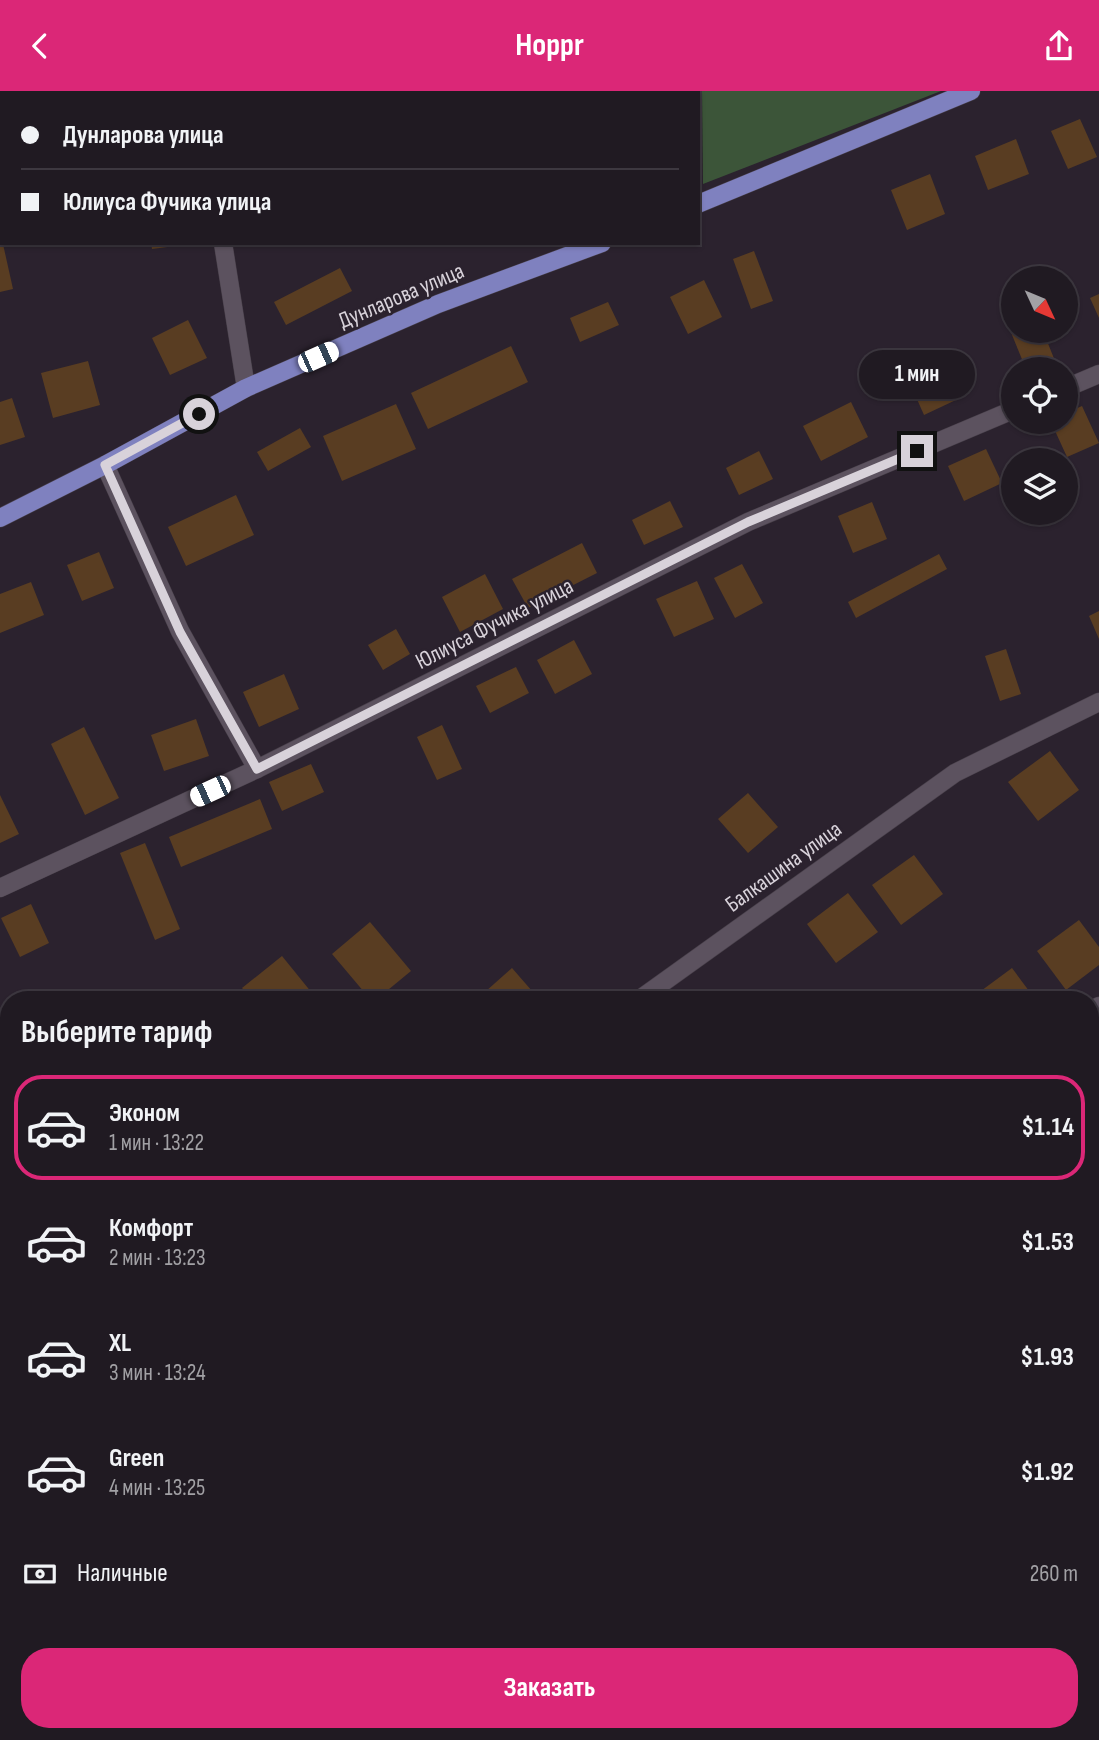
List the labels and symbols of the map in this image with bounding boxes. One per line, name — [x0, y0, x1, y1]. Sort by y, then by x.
street label: Дунларова улица — [334, 257, 468, 335]
north arrow — [1001, 266, 1078, 343]
car — [295, 339, 342, 375]
callout: 1 мин — [859, 349, 975, 399]
route start — [183, 398, 215, 430]
route end — [901, 435, 933, 467]
street label: Юлиуса Фучика улица — [411, 572, 578, 676]
car — [187, 773, 234, 809]
street label: Балкашина улица — [720, 815, 847, 918]

